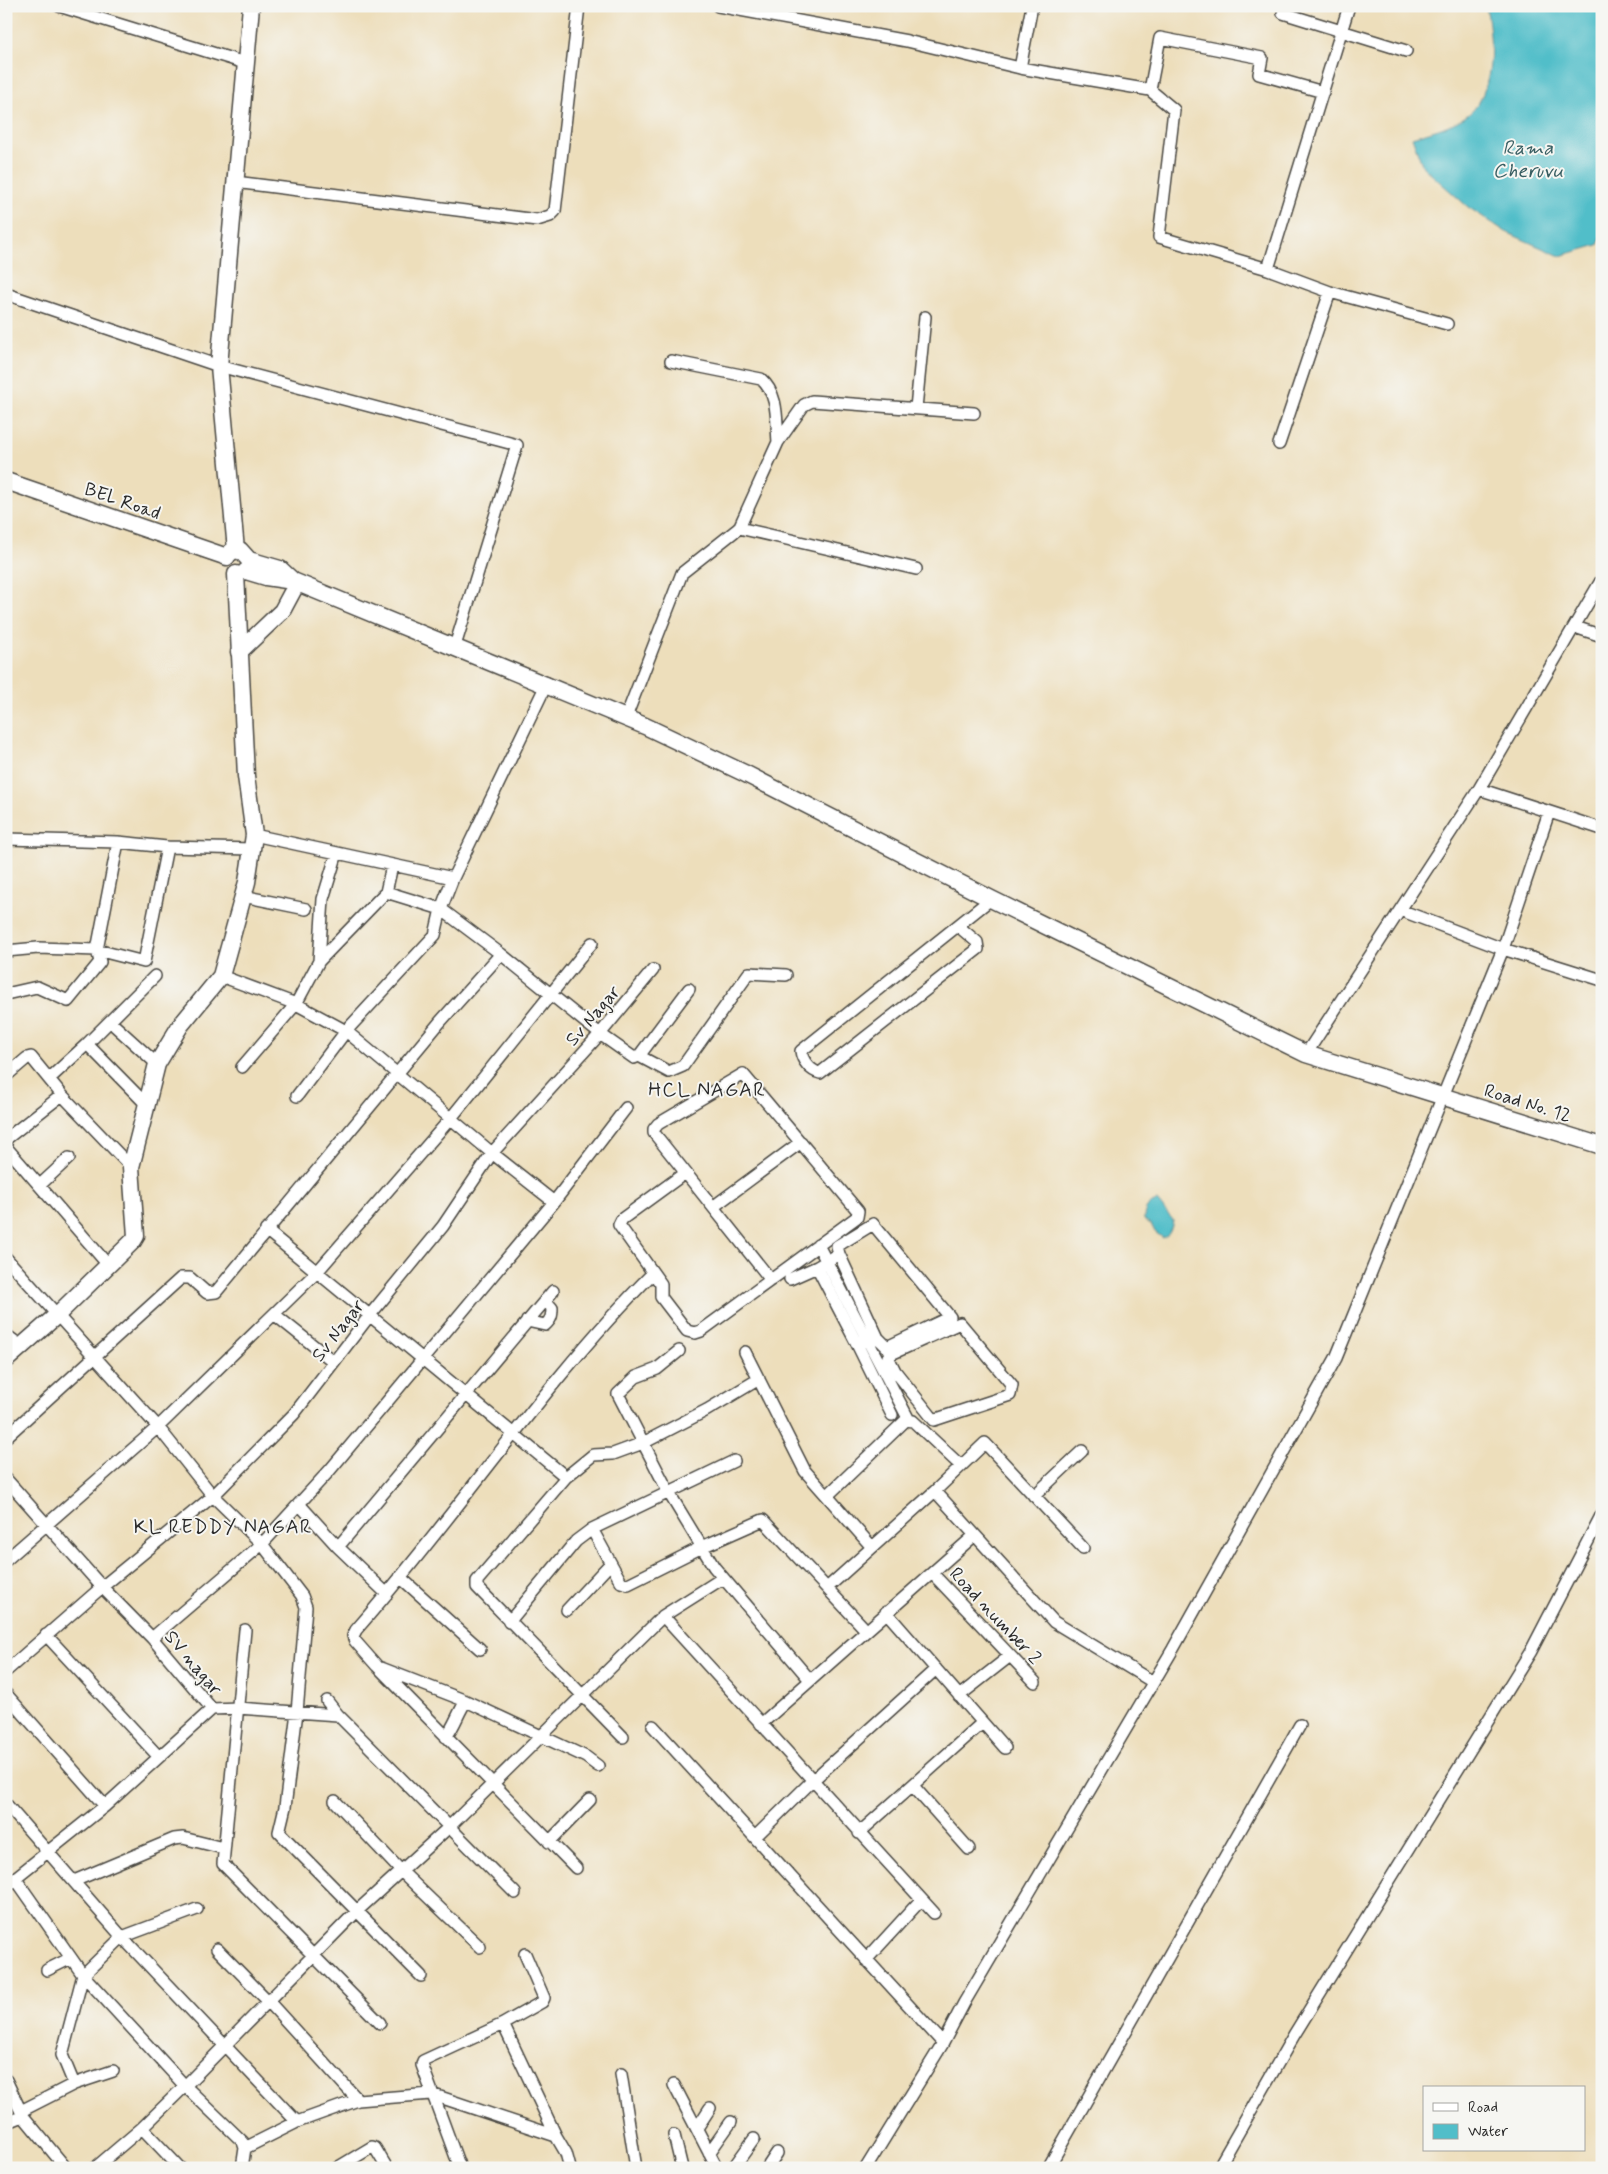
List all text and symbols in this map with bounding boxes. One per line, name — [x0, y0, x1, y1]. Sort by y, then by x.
water label: Rama Cheruvu — [1493, 135, 1563, 185]
street label: BEL Road — [81, 477, 164, 526]
street label: Sv Nagar — [560, 980, 627, 1052]
district label: HCL NAGAR — [648, 1077, 766, 1104]
street label: Road No. 12 — [1481, 1078, 1574, 1129]
street label: Sv Nagar — [306, 1295, 371, 1368]
district label: KL REDDY NAGAR — [134, 1514, 312, 1541]
street label: Road number 2 — [943, 1562, 1046, 1670]
street label: SV nagar — [157, 1625, 228, 1702]
legend — [1423, 2086, 1586, 2152]
text: Road — [1468, 2098, 1498, 2118]
text: Water — [1468, 2122, 1508, 2142]

